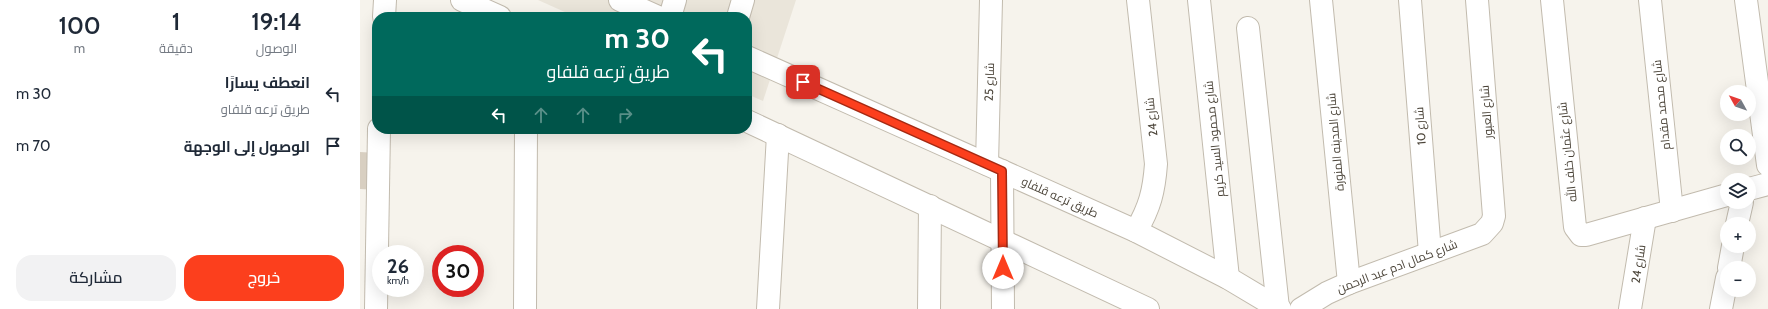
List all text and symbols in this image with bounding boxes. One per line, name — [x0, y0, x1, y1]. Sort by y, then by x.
text: 1 — [172, 7, 180, 36]
text: 19:14 — [251, 7, 302, 36]
text: 100 — [58, 11, 101, 40]
text: 30 m — [604, 21, 670, 55]
icon: left — [684, 28, 736, 80]
text: m — [74, 40, 85, 56]
text: دقيقة — [159, 40, 193, 56]
text: الوصول — [256, 40, 297, 56]
street label: شارع محمد مقدام — [1649, 59, 1674, 151]
text: طريق ترعه قلفاو — [546, 61, 670, 83]
street label: شارع 25 — [981, 62, 998, 102]
pin — [786, 65, 820, 99]
icon: arrive — [792, 71, 814, 93]
text: انعطف يسارًا — [225, 74, 310, 92]
street label: شارع محمود السيد كريم — [1200, 80, 1229, 198]
icon: left — [322, 83, 344, 105]
text: 30 m — [16, 85, 51, 103]
street label: شارع العبور — [1477, 85, 1496, 140]
north arrow — [1720, 85, 1756, 121]
map controls — [1720, 85, 1756, 297]
street label: شارع المدينه المنورة — [1323, 92, 1348, 192]
street label: شارع 24 — [1141, 97, 1162, 137]
text: طريق ترعه قلفاو — [221, 101, 310, 117]
street label: شارع عثمان خلف الله — [1554, 101, 1581, 203]
icon: left — [488, 104, 510, 126]
icon: ahead — [530, 104, 552, 126]
icon: ahead — [572, 104, 594, 126]
icon: right — [614, 104, 636, 126]
street label: شارع 10 — [1411, 106, 1430, 146]
button: search — [1720, 129, 1756, 165]
icon: arrive — [322, 135, 344, 157]
text: 70 m — [16, 137, 50, 155]
text: الوصول إلى الوجهة — [184, 138, 310, 156]
street label: طريق ترعه قلفاو — [1019, 173, 1101, 221]
button: layers — [1720, 173, 1756, 209]
button: + — [1720, 217, 1756, 253]
street label: شارع كمال ادم عبد الرحمن — [1335, 236, 1460, 297]
street label: شارع 24 — [1628, 243, 1649, 285]
speed limit sign: 30 — [432, 245, 484, 297]
position arrow — [982, 247, 1024, 289]
text: 26 — [387, 254, 409, 278]
button: مشاركة — [16, 255, 176, 301]
button: خروج — [184, 255, 344, 301]
button: − — [1720, 261, 1756, 297]
text: km/h — [387, 274, 409, 287]

